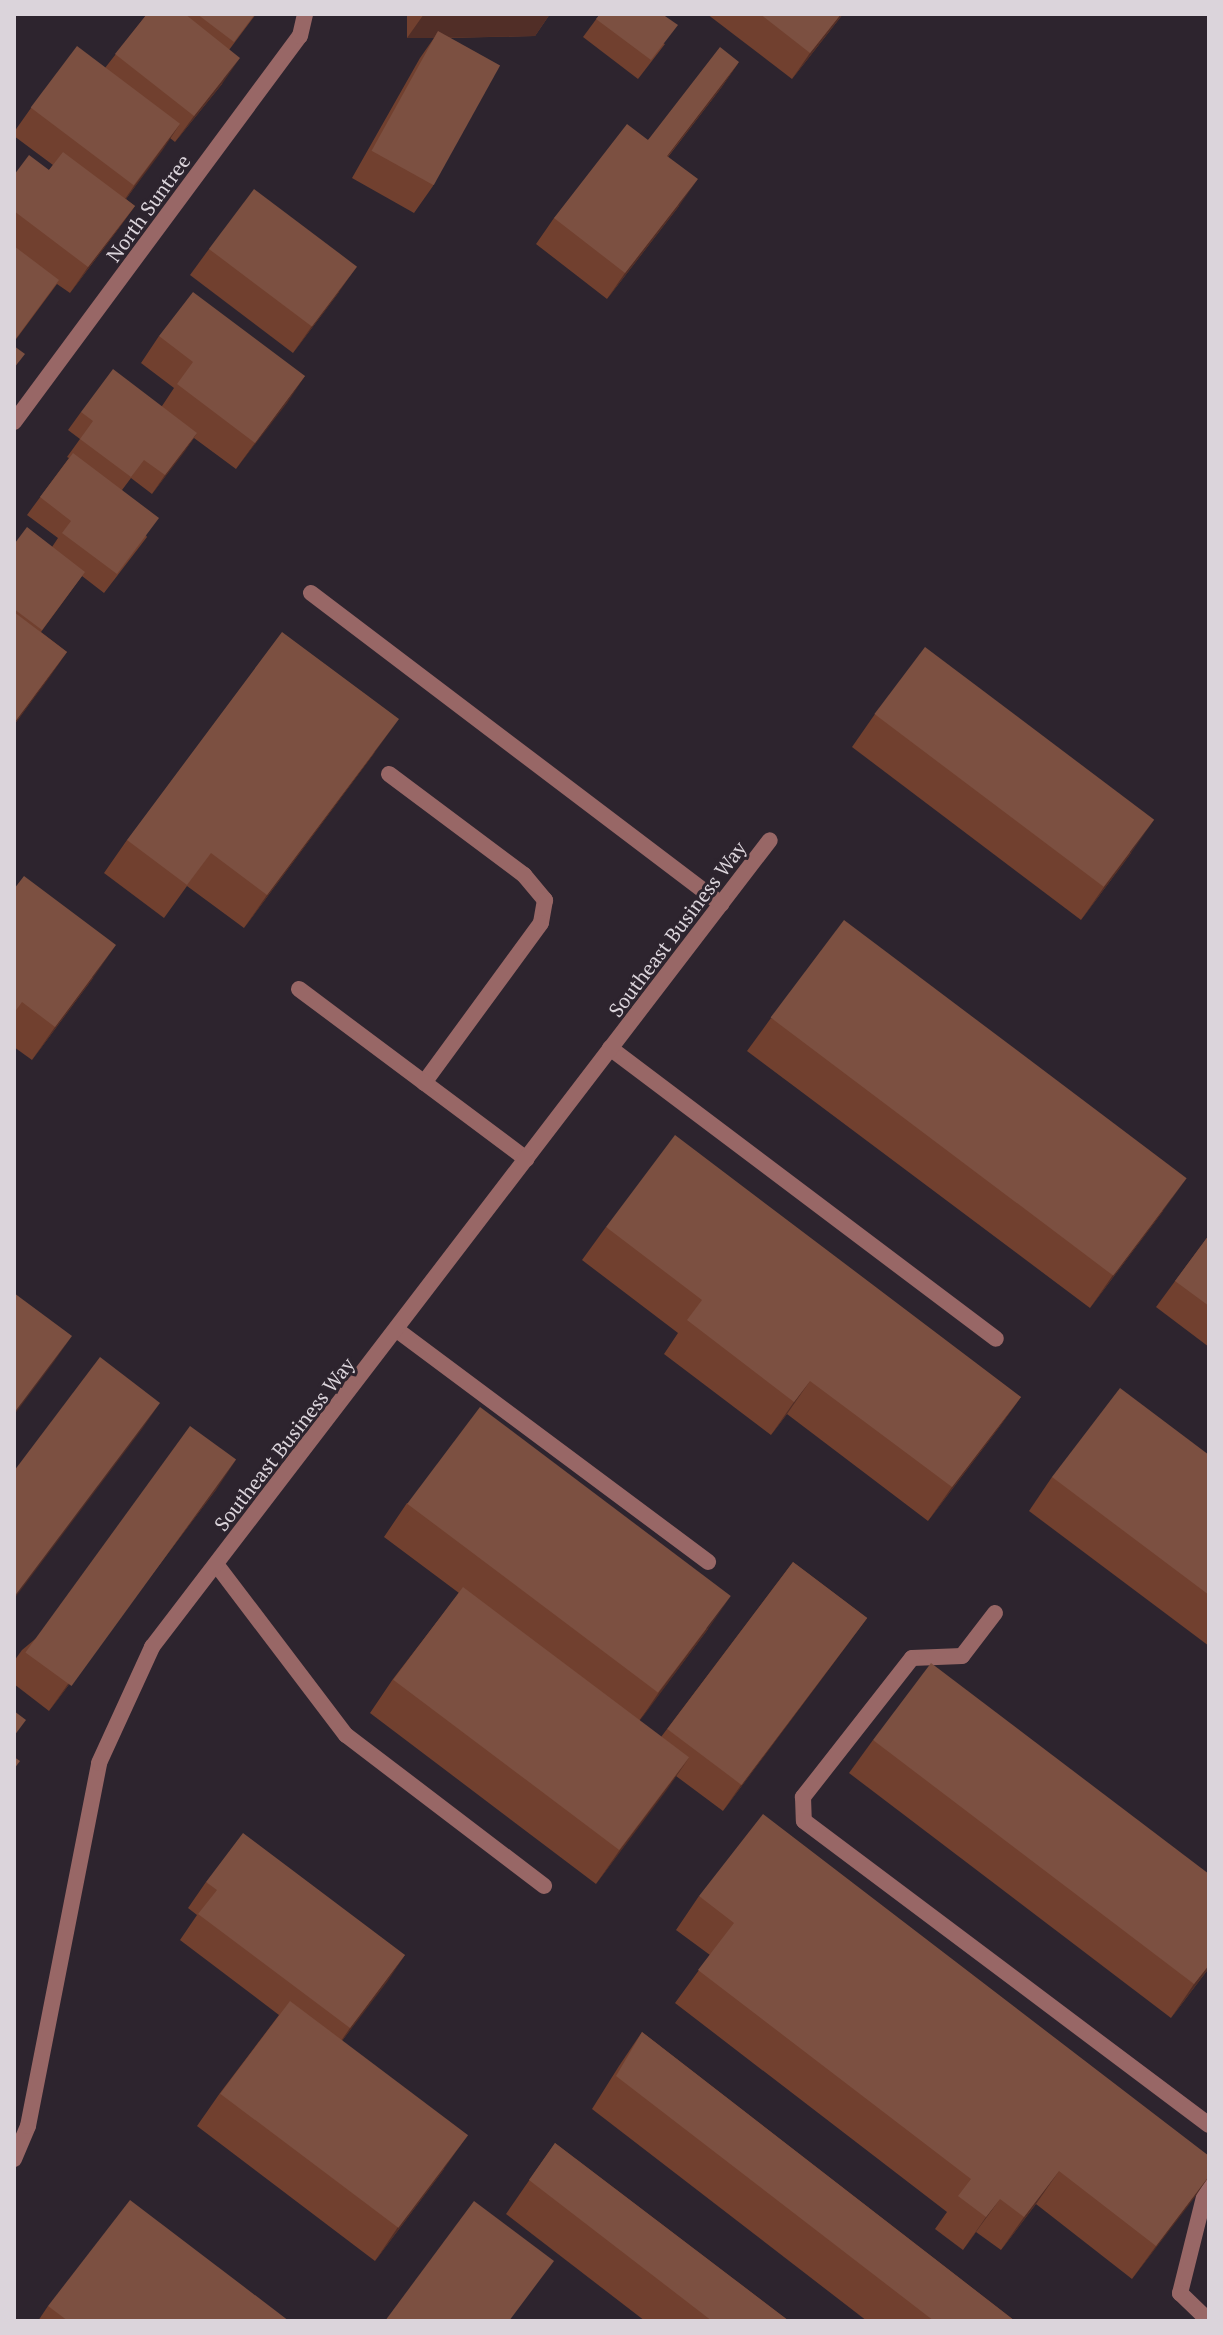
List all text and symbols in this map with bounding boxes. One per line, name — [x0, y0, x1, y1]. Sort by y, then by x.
street label: North Suntree — [101, 150, 195, 266]
street label: Southeast Business Way — [603, 836, 751, 1022]
street label: Southeast Business Way — [209, 1352, 359, 1536]

